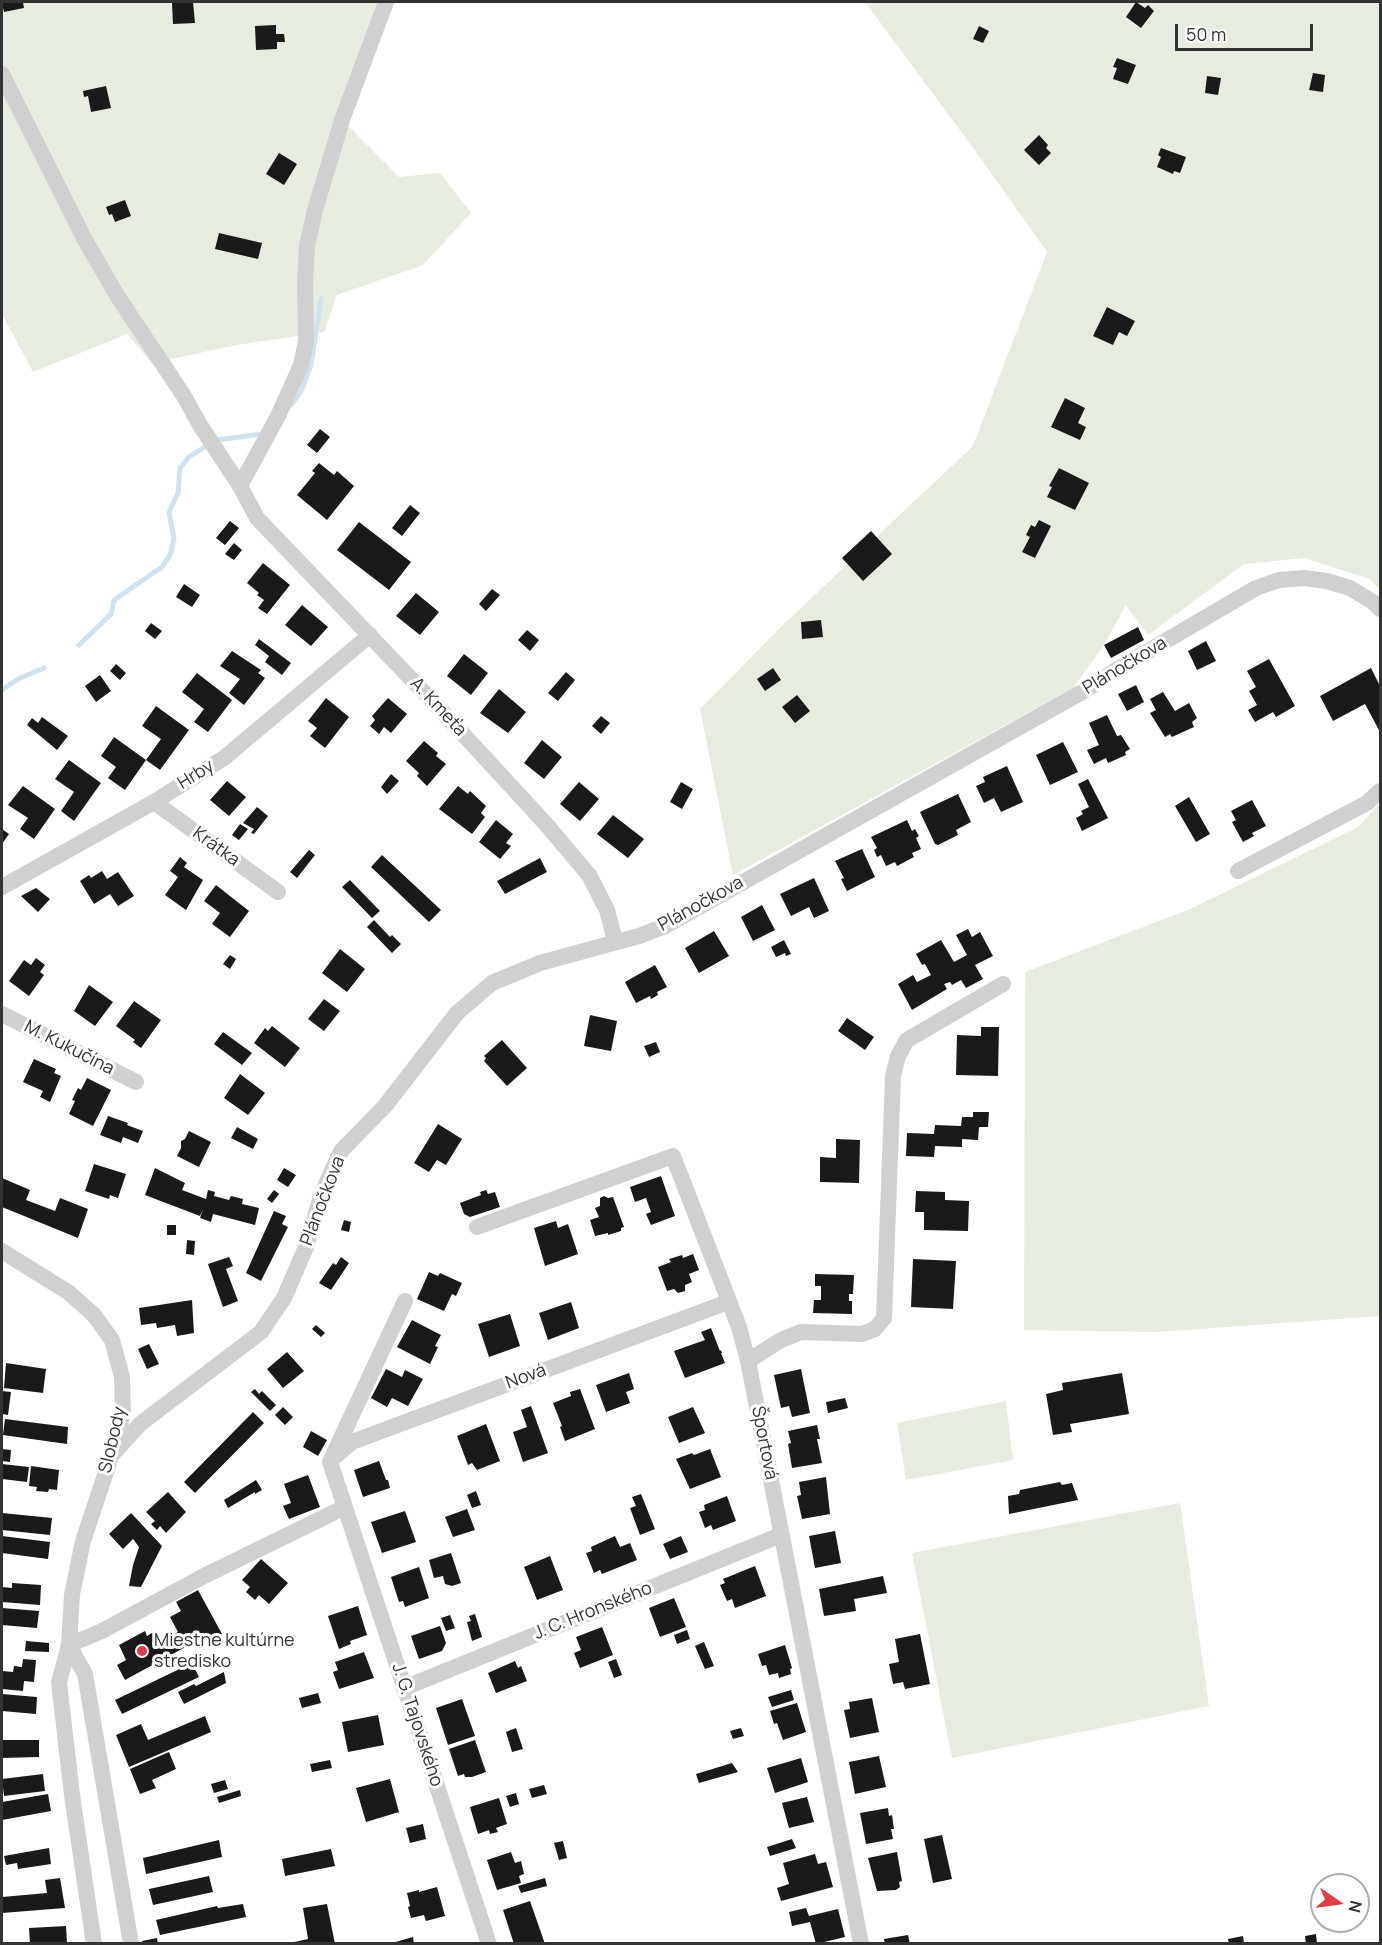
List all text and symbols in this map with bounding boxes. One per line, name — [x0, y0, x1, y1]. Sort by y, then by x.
scale bar — [1178, 12, 1316, 50]
text: 50 m — [1186, 22, 1226, 46]
street label: Plánočkova — [1079, 633, 1171, 699]
street label: A. Kmeťa — [405, 673, 471, 741]
street label: Hrby — [174, 756, 218, 794]
street label: Krátka — [188, 823, 244, 871]
street label: Plánočkova — [655, 872, 747, 936]
street label: M. Kukučína — [20, 1016, 118, 1080]
street label: Plánočkova — [296, 1153, 350, 1249]
street label: Nová — [503, 1360, 549, 1394]
street label: Športová — [746, 1404, 782, 1482]
street label: Slobody — [95, 1405, 131, 1475]
street label: J. C. Hronského — [531, 1577, 655, 1645]
place label: Miestne kultúrne stredisko — [154, 1630, 295, 1672]
marker: Miestne kultúrne stredisko — [135, 1644, 149, 1658]
street label: J. G. Tajovského — [387, 1661, 447, 1789]
north arrow — [1310, 1873, 1370, 1933]
text: N — [1344, 1899, 1368, 1915]

